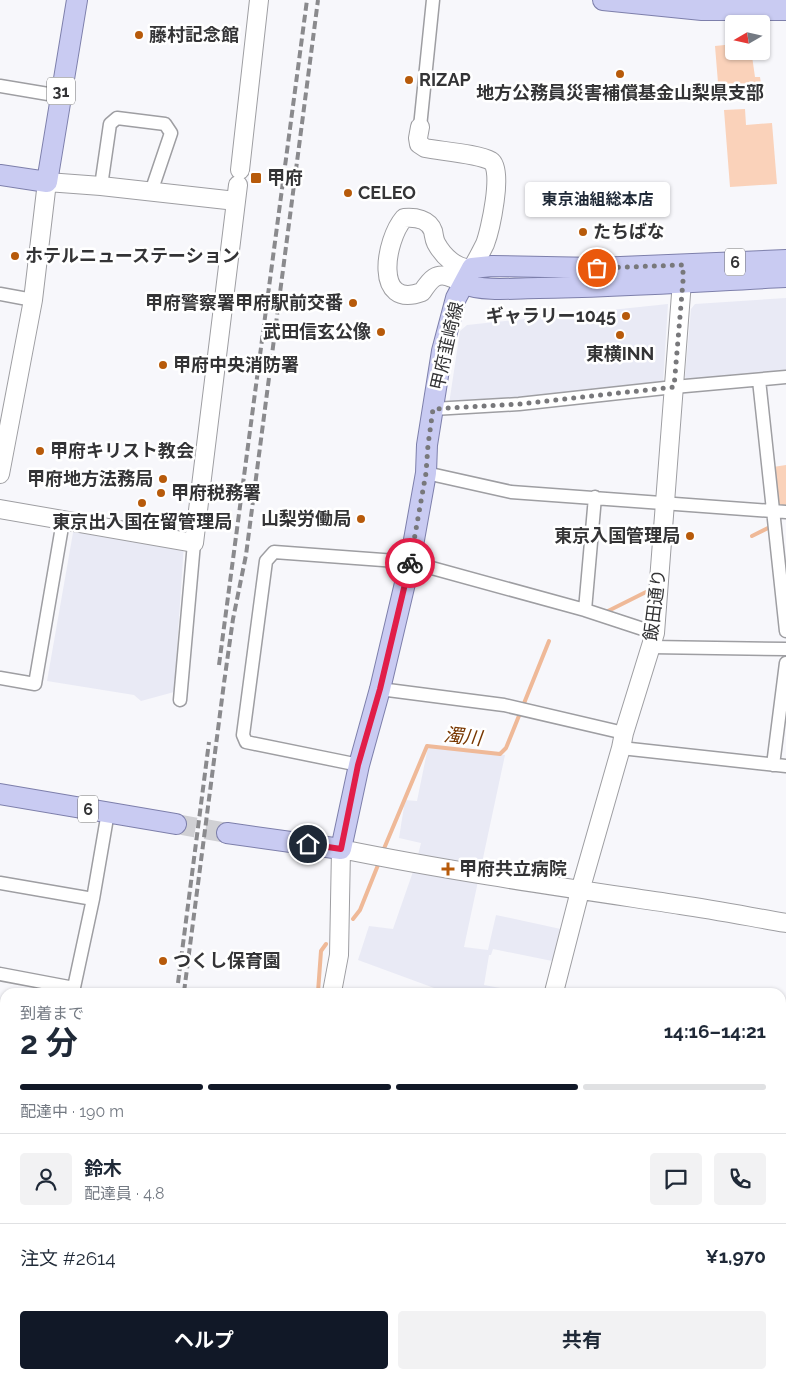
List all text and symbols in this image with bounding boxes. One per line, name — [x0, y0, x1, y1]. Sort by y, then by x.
north arrow — [725, 15, 770, 60]
map controls — [725, 15, 770, 60]
place label: 藤村記念館 — [149, 24, 239, 45]
marker: 藤村記念館 — [133, 29, 145, 41]
marker: 地方公務員災害補償基金山梨県支部 — [614, 68, 626, 80]
place label: RIZAP — [419, 69, 471, 90]
marker: RIZAP — [403, 74, 415, 86]
road number: 31 — [47, 78, 75, 104]
place label: 地方公務員災害補償基金山梨県支部 — [476, 82, 764, 103]
place label: 甲府 — [267, 167, 303, 188]
marker: 甲府 — [249, 171, 263, 185]
place label: CELEO — [358, 182, 416, 203]
callout: 東京油組総本店 — [524, 183, 670, 218]
marker: CELEO — [342, 187, 354, 199]
text: 東京油組総本店 — [541, 190, 654, 209]
place label: たちばな — [593, 221, 665, 242]
marker: たちばな — [577, 226, 589, 238]
place label: ホテルニューステーション — [25, 245, 240, 266]
pin — [576, 247, 618, 289]
road number: 6 — [725, 248, 745, 276]
marker: ホテルニューステーション — [9, 250, 21, 262]
icon: bag — [583, 254, 611, 282]
place label: 甲府警察署甲府駅前交番 — [145, 292, 343, 313]
marker: 甲府警察署甲府駅前交番 — [347, 297, 359, 309]
street label: 甲府韮崎線 — [426, 300, 467, 392]
place label: ギャラリー1045 — [486, 305, 616, 326]
marker: ギャラリー1045 — [620, 310, 632, 322]
place label: 武田信玄公像 — [263, 321, 371, 342]
marker: 武田信玄公像 — [375, 326, 387, 338]
marker: 東横INN — [614, 329, 626, 341]
place label: 東横INN — [586, 343, 654, 364]
place label: 甲府中央消防署 — [173, 354, 299, 375]
marker: 甲府中央消防署 — [157, 359, 169, 371]
place label: 甲府キリスト教会 — [50, 440, 194, 461]
marker: 甲府キリスト教会 — [34, 445, 46, 457]
place label: 甲府地方法務局 — [27, 468, 153, 489]
marker: 甲府地方法務局 — [157, 473, 169, 485]
place label: 甲府税務署 — [171, 482, 261, 503]
marker: 甲府税務署 — [155, 487, 167, 499]
marker: 東京出入国在留管理局 — [136, 497, 148, 509]
place label: 山梨労働局 — [261, 508, 351, 529]
place label: 東京出入国在留管理局 — [52, 511, 232, 532]
marker: 山梨労働局 — [355, 513, 367, 525]
place label: 東京入国管理局 — [554, 525, 680, 546]
marker: 東京入国管理局 — [684, 530, 696, 542]
courier — [385, 538, 435, 588]
icon: bike — [396, 549, 424, 577]
street label: 飯田通り — [640, 568, 669, 642]
water label: 濁川 — [443, 723, 485, 749]
road number: 6 — [78, 796, 98, 822]
pin — [287, 823, 329, 865]
icon: home — [294, 830, 322, 858]
place label: 甲府共立病院 — [459, 858, 567, 879]
marker: 甲府共立病院 — [441, 862, 455, 876]
place label: つくし保育園 — [173, 950, 281, 971]
marker: つくし保育園 — [157, 955, 169, 967]
text: 到着まで — [20, 1004, 84, 1023]
text: 14:16–14:21 — [664, 1020, 766, 1042]
text: 2 分 — [20, 1024, 78, 1061]
text: 配達中 · 190 m — [20, 1102, 124, 1121]
button: person — [20, 1153, 72, 1205]
button: chat — [650, 1153, 702, 1205]
button: phone — [714, 1153, 766, 1205]
text: 鈴木 — [84, 1157, 122, 1179]
text: 配達員 · 4.8 — [84, 1184, 164, 1203]
text: ¥1,970 — [705, 1245, 766, 1267]
text: 注文 #2614 — [20, 1247, 116, 1269]
button: ヘルプ — [20, 1311, 388, 1369]
button: 共有 — [398, 1311, 766, 1369]

